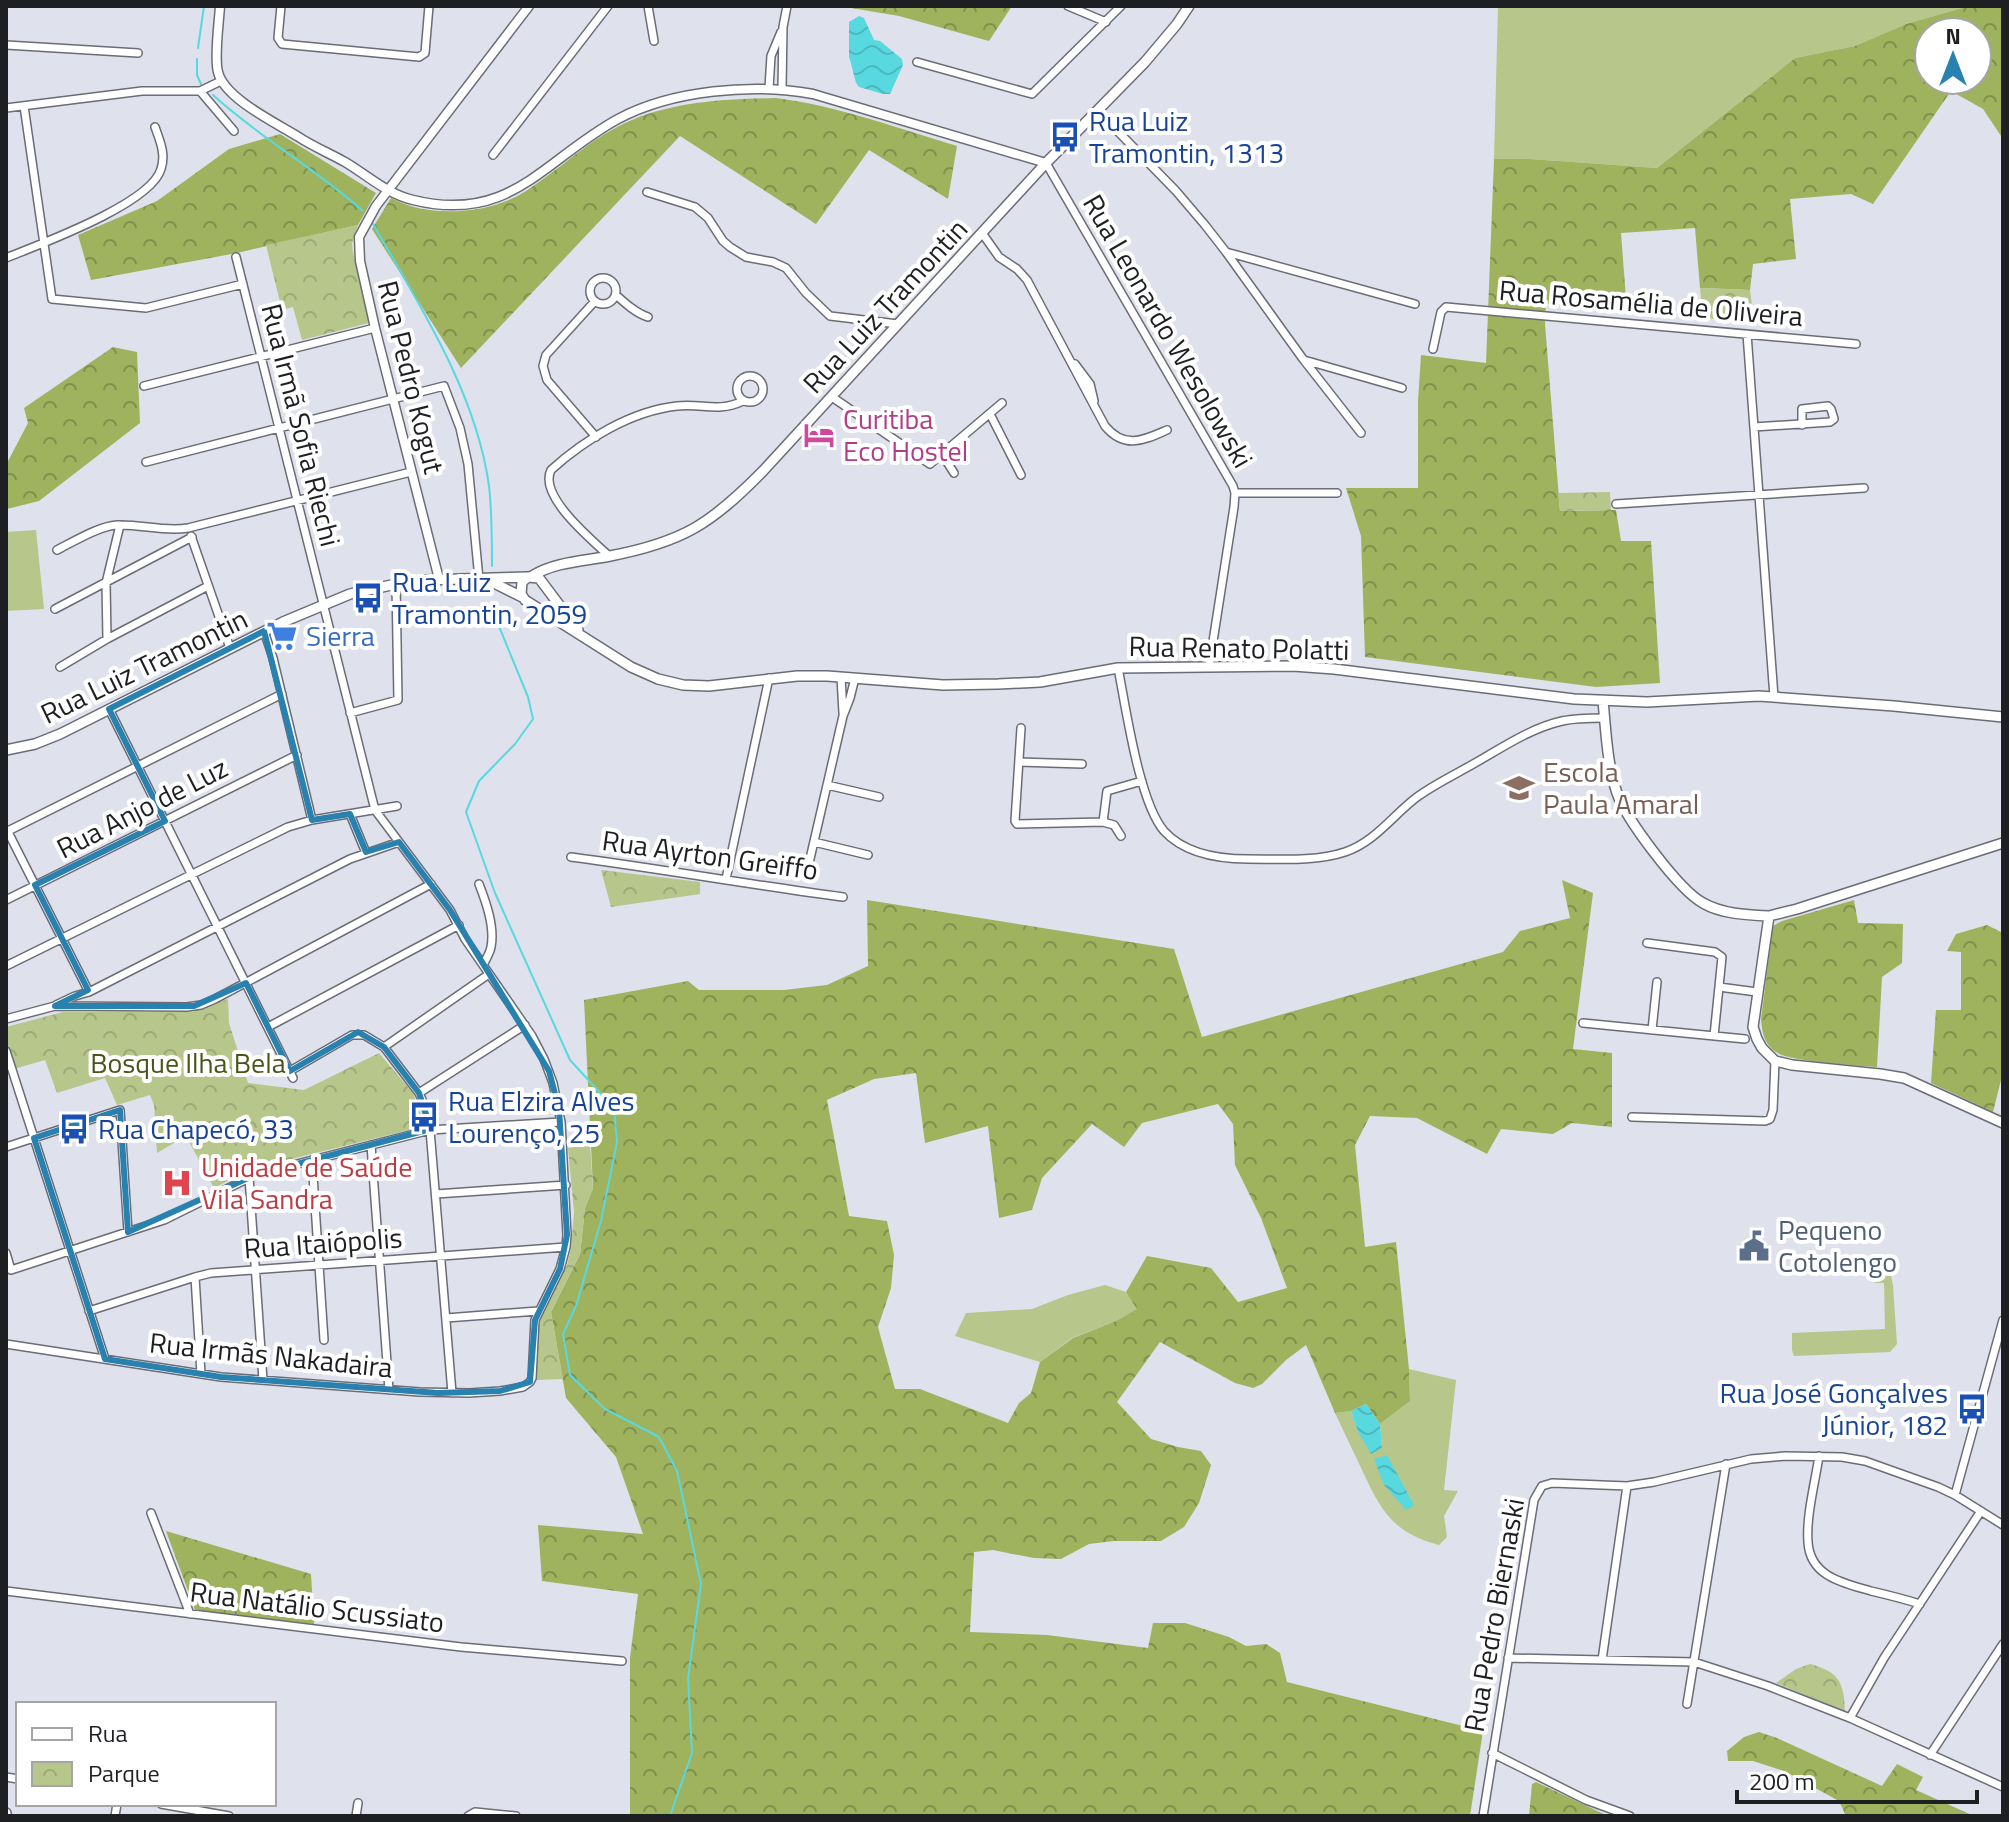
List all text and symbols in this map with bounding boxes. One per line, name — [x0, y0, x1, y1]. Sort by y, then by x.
north arrow — [1913, 16, 1993, 96]
text: N — [1945, 19, 1961, 53]
place label: Rua Luiz Tramontin, 1313 — [1089, 99, 1284, 174]
bus stop icon: Rua Luiz Tramontin, 1313 — [1048, 120, 1082, 154]
street label: Rua Leonardo Wesolowski — [1072, 186, 1264, 476]
street label: Rua Luiz Tramontin — [792, 209, 977, 403]
street label: Rua Rosamélia de Oliveira — [1497, 268, 1805, 337]
street label: Rua Pedro Kogut — [367, 276, 456, 478]
street label: Rua Irmã Sofia Riechi — [251, 299, 352, 551]
place label: Curitiba Eco Hostel — [843, 397, 968, 472]
hotel icon: Curitiba Eco Hostel — [802, 418, 836, 452]
place label: Rua Luiz Tramontin, 2059 — [392, 560, 587, 635]
bus stop icon: Rua Luiz Tramontin, 2059 — [351, 581, 385, 615]
street label: Rua Luiz Tramontin — [33, 597, 255, 734]
place label: Sierra — [306, 614, 375, 657]
supermarket icon: Sierra — [265, 619, 299, 653]
street label: Rua Renato Polatti — [1128, 624, 1350, 671]
street label: Rua Anjo de Luz — [49, 746, 235, 869]
place label: Escola Paula Amaral — [1543, 750, 1699, 825]
school or university icon: Escola Paula Amaral — [1502, 771, 1536, 805]
street label: Rua Ayrton Greiffo — [599, 818, 821, 891]
park label: Bosque Ilha Bela — [90, 1041, 286, 1084]
place label: Rua Elzira Alves Lourenço, 25 — [448, 1079, 634, 1154]
bus stop icon: Rua Elzira Alves Lourenço, 25 — [407, 1100, 441, 1134]
place label: Rua Chapecó, 33 — [98, 1107, 294, 1150]
bus stop icon: Rua Chapecó, 33 — [57, 1112, 91, 1146]
place label: Unidade de Saúde Vila Sandra — [201, 1145, 412, 1220]
hospital icon: Unidade de Saúde Vila Sandra — [160, 1166, 194, 1200]
place label: Pequeno Cotolengo — [1778, 1208, 1897, 1283]
street label: Rua Itaiópolis — [242, 1216, 404, 1269]
public building icon: Pequeno Cotolengo — [1737, 1229, 1771, 1263]
street label: Rua Irmãs Nakadaira — [147, 1320, 395, 1389]
place label: Rua José Gonçalves Júnior, 182 — [1720, 1371, 1948, 1446]
bus stop icon: Rua José Gonçalves Júnior, 182 — [1955, 1392, 1989, 1426]
street label: Rua Pedro Biernaski — [1452, 1495, 1535, 1735]
street label: Rua Natálio Scussiato — [188, 1570, 447, 1643]
legend — [16, 1702, 276, 1806]
text: Rua — [88, 1715, 127, 1751]
scale bar — [1737, 1754, 1977, 1804]
text: Parque — [88, 1755, 160, 1791]
text: 200 m — [1749, 1763, 1815, 1799]

